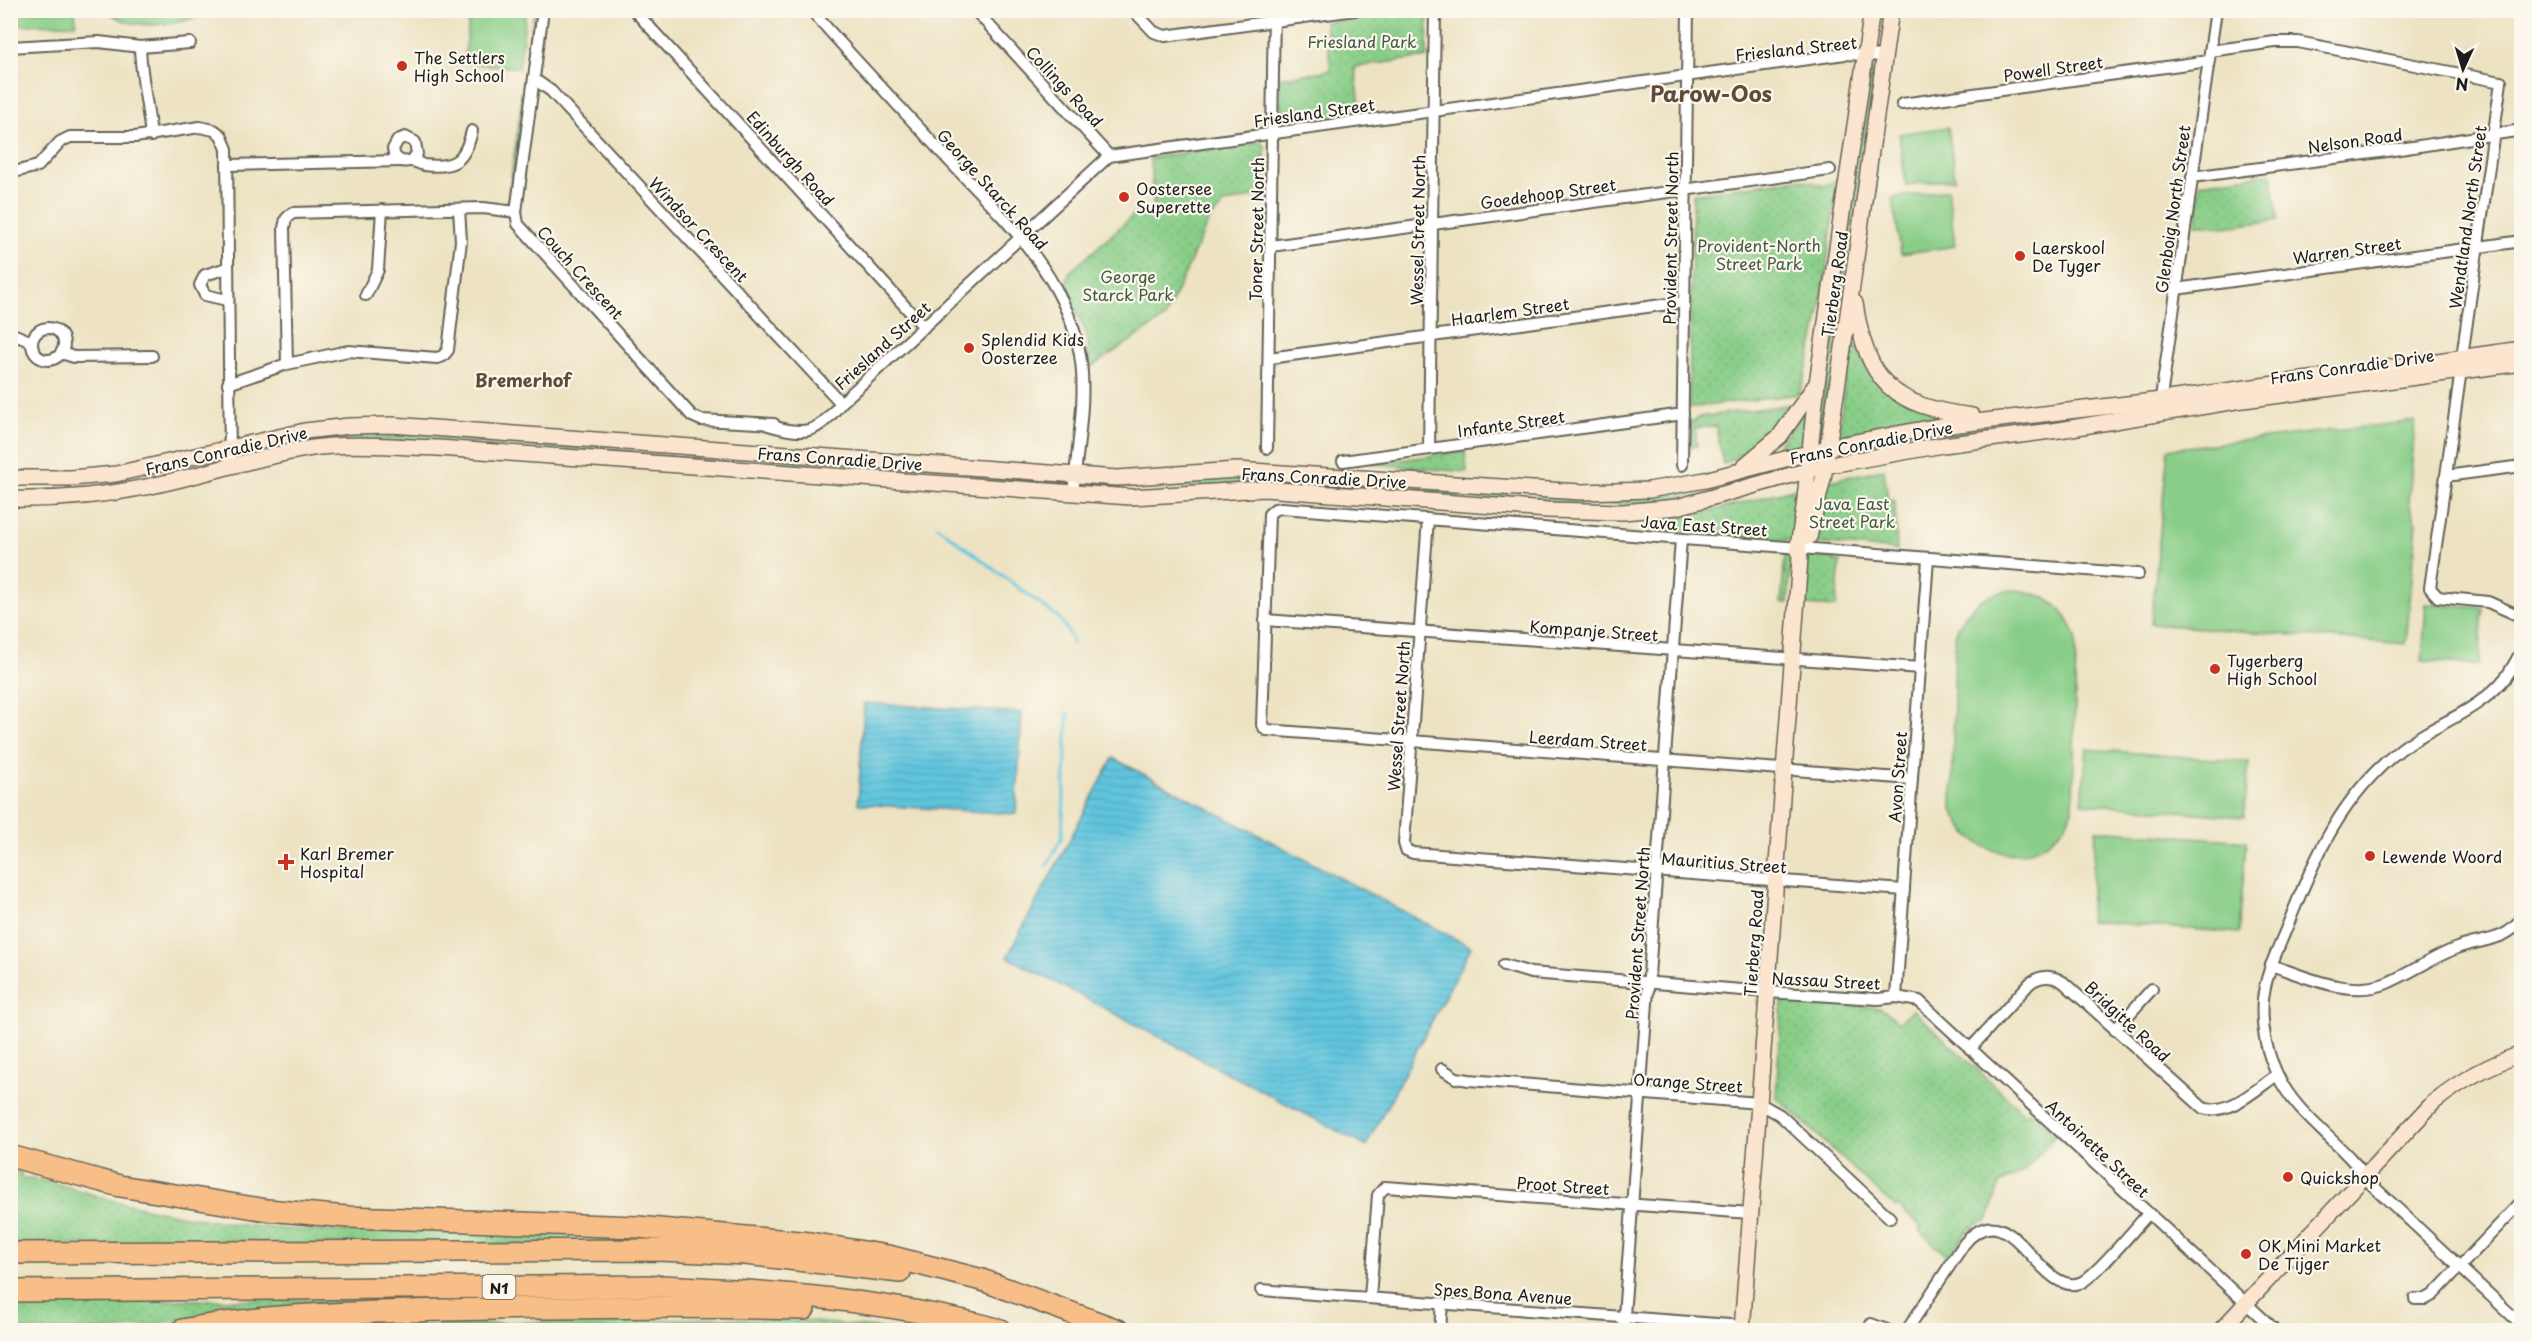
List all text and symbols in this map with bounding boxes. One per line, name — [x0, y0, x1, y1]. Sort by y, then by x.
park label: Friesland Park — [1307, 29, 1417, 53]
street label: Friesland Street — [1734, 30, 1858, 66]
north arrow — [2433, 39, 2493, 99]
street label: Collings Road — [1021, 40, 1109, 132]
place label: The Settlers High School — [414, 45, 505, 87]
street label: Powell Street — [2002, 49, 2105, 87]
marker: The Settlers High School — [395, 59, 409, 73]
text: N — [2455, 73, 2469, 97]
district label: Parow-Oos — [1650, 76, 1772, 109]
street label: Friesland Street — [1252, 92, 1377, 132]
street label: Edinburgh Road — [742, 105, 840, 211]
street label: Nelson Road — [2306, 121, 2404, 159]
street label: George Starck Road — [932, 123, 1054, 255]
street label: Glenboig North Street — [2148, 123, 2196, 295]
street label: Wendtland North Street — [2442, 123, 2492, 310]
street label: Provident Street North — [1656, 151, 1684, 325]
street label: Wessel Street North — [1404, 154, 1430, 306]
street label: Toner Street North — [1243, 157, 1269, 301]
street label: Windsor Crescent — [644, 171, 755, 287]
street label: Goedehoop Street — [1479, 172, 1618, 214]
place label: Oostersee Superette — [1136, 176, 1212, 218]
marker: Oostersee Superette — [1117, 190, 1131, 204]
street label: Couch Crescent — [532, 220, 630, 325]
street label: Tierberg Road — [1815, 229, 1853, 339]
street label: Warren Street — [2291, 230, 2403, 269]
park label: Provident-North Street Park — [1697, 233, 1821, 275]
place label: Laerskool De Tyger — [2032, 235, 2105, 277]
marker: Laerskool De Tyger — [2013, 249, 2027, 263]
park label: George Starck Park — [1082, 264, 1174, 306]
street label: Haarlem Street — [1449, 291, 1571, 331]
street label: Friesland Street — [829, 295, 936, 395]
place label: Splendid Kids Oosterzee — [981, 327, 1084, 369]
marker: Splendid Kids Oosterzee — [962, 341, 976, 355]
street label: Frans Conradie Drive — [2268, 343, 2436, 389]
district label: Bremerhof — [475, 366, 573, 393]
street label: Infante Street — [1456, 404, 1567, 442]
street label: Frans Conradie Drive — [1787, 414, 1955, 470]
street label: Frans Conradie Drive — [143, 420, 309, 480]
street label: Frans Conradie Drive — [757, 440, 923, 476]
street label: Frans Conradie Drive — [1241, 461, 1407, 493]
park label: Java East Street Park — [1808, 491, 1896, 533]
street label: Java East Street — [1640, 509, 1768, 541]
street label: Kompanje Street — [1529, 614, 1660, 646]
street label: Wessel Street North — [1381, 640, 1415, 792]
place label: Tygerberg High School — [2227, 648, 2317, 690]
marker: Tygerberg High School — [2208, 662, 2222, 676]
street label: Leerdam Street — [1528, 724, 1648, 756]
street label: Avon Street — [1882, 731, 1912, 823]
place label: Karl Bremer Hospital — [300, 841, 394, 883]
place label: Lewende Woord — [2382, 844, 2502, 868]
street label: Provident Street North — [1619, 846, 1655, 1020]
street label: Mauritius Street — [1660, 846, 1788, 878]
marker: Lewende Woord — [2363, 849, 2377, 863]
marker: Karl Bremer Hospital — [277, 853, 295, 871]
street label: Tierberg Road — [1737, 889, 1769, 997]
street label: Nassau Street — [1771, 965, 1881, 995]
street label: Bridgitte Road — [2080, 975, 2176, 1067]
street label: Orange Street — [1632, 1066, 1744, 1098]
street label: Antoinette Street — [2041, 1093, 2156, 1203]
place label: Quickshop — [2300, 1165, 2379, 1189]
street label: Proot Street — [1516, 1170, 1611, 1200]
marker: Quickshop — [2281, 1170, 2295, 1184]
place label: OK Mini Market De Tijger — [2258, 1233, 2381, 1275]
marker: OK Mini Market De Tijger — [2239, 1247, 2253, 1261]
road number: N1 — [482, 1275, 516, 1299]
street label: Spes Bona Avenue — [1433, 1276, 1573, 1310]

